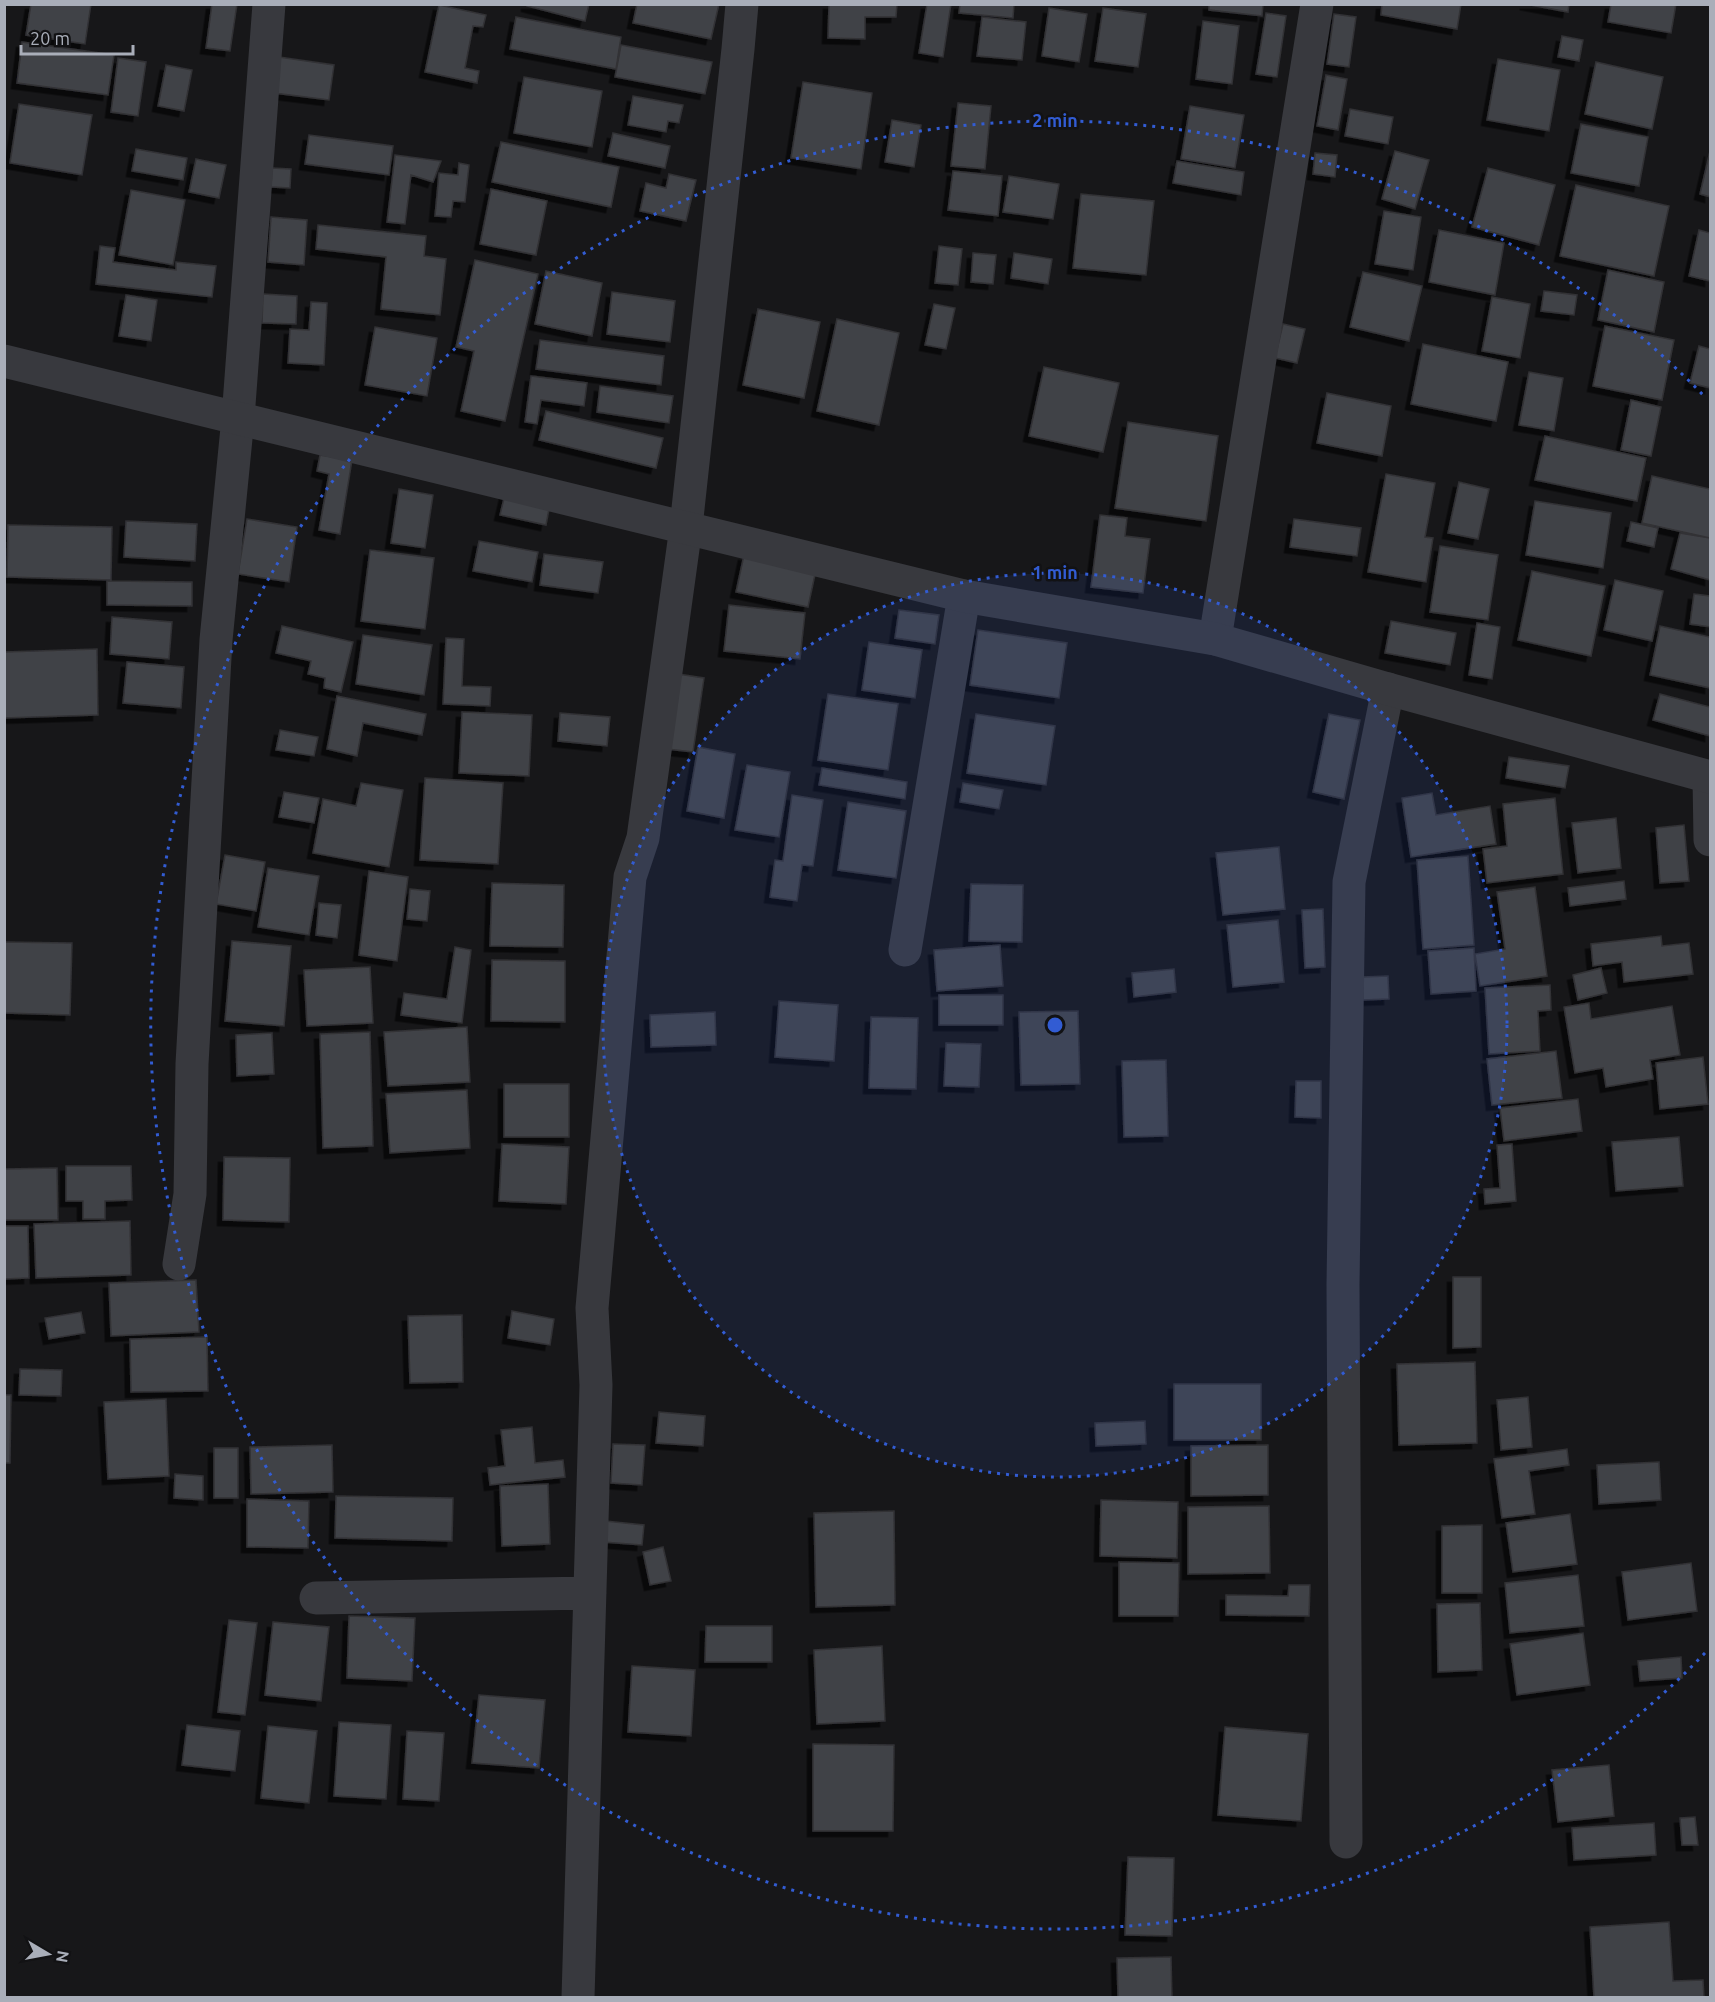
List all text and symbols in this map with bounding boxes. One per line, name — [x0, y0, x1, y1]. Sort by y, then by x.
scale bar — [21, 18, 134, 56]
text: 20 m — [30, 28, 70, 48]
text: 2 min — [1032, 110, 1078, 130]
text: 1 min — [1032, 562, 1078, 582]
centre of rings — [1045, 1015, 1065, 1035]
north arrow — [18, 1924, 78, 1984]
text: N — [53, 1949, 73, 1964]

